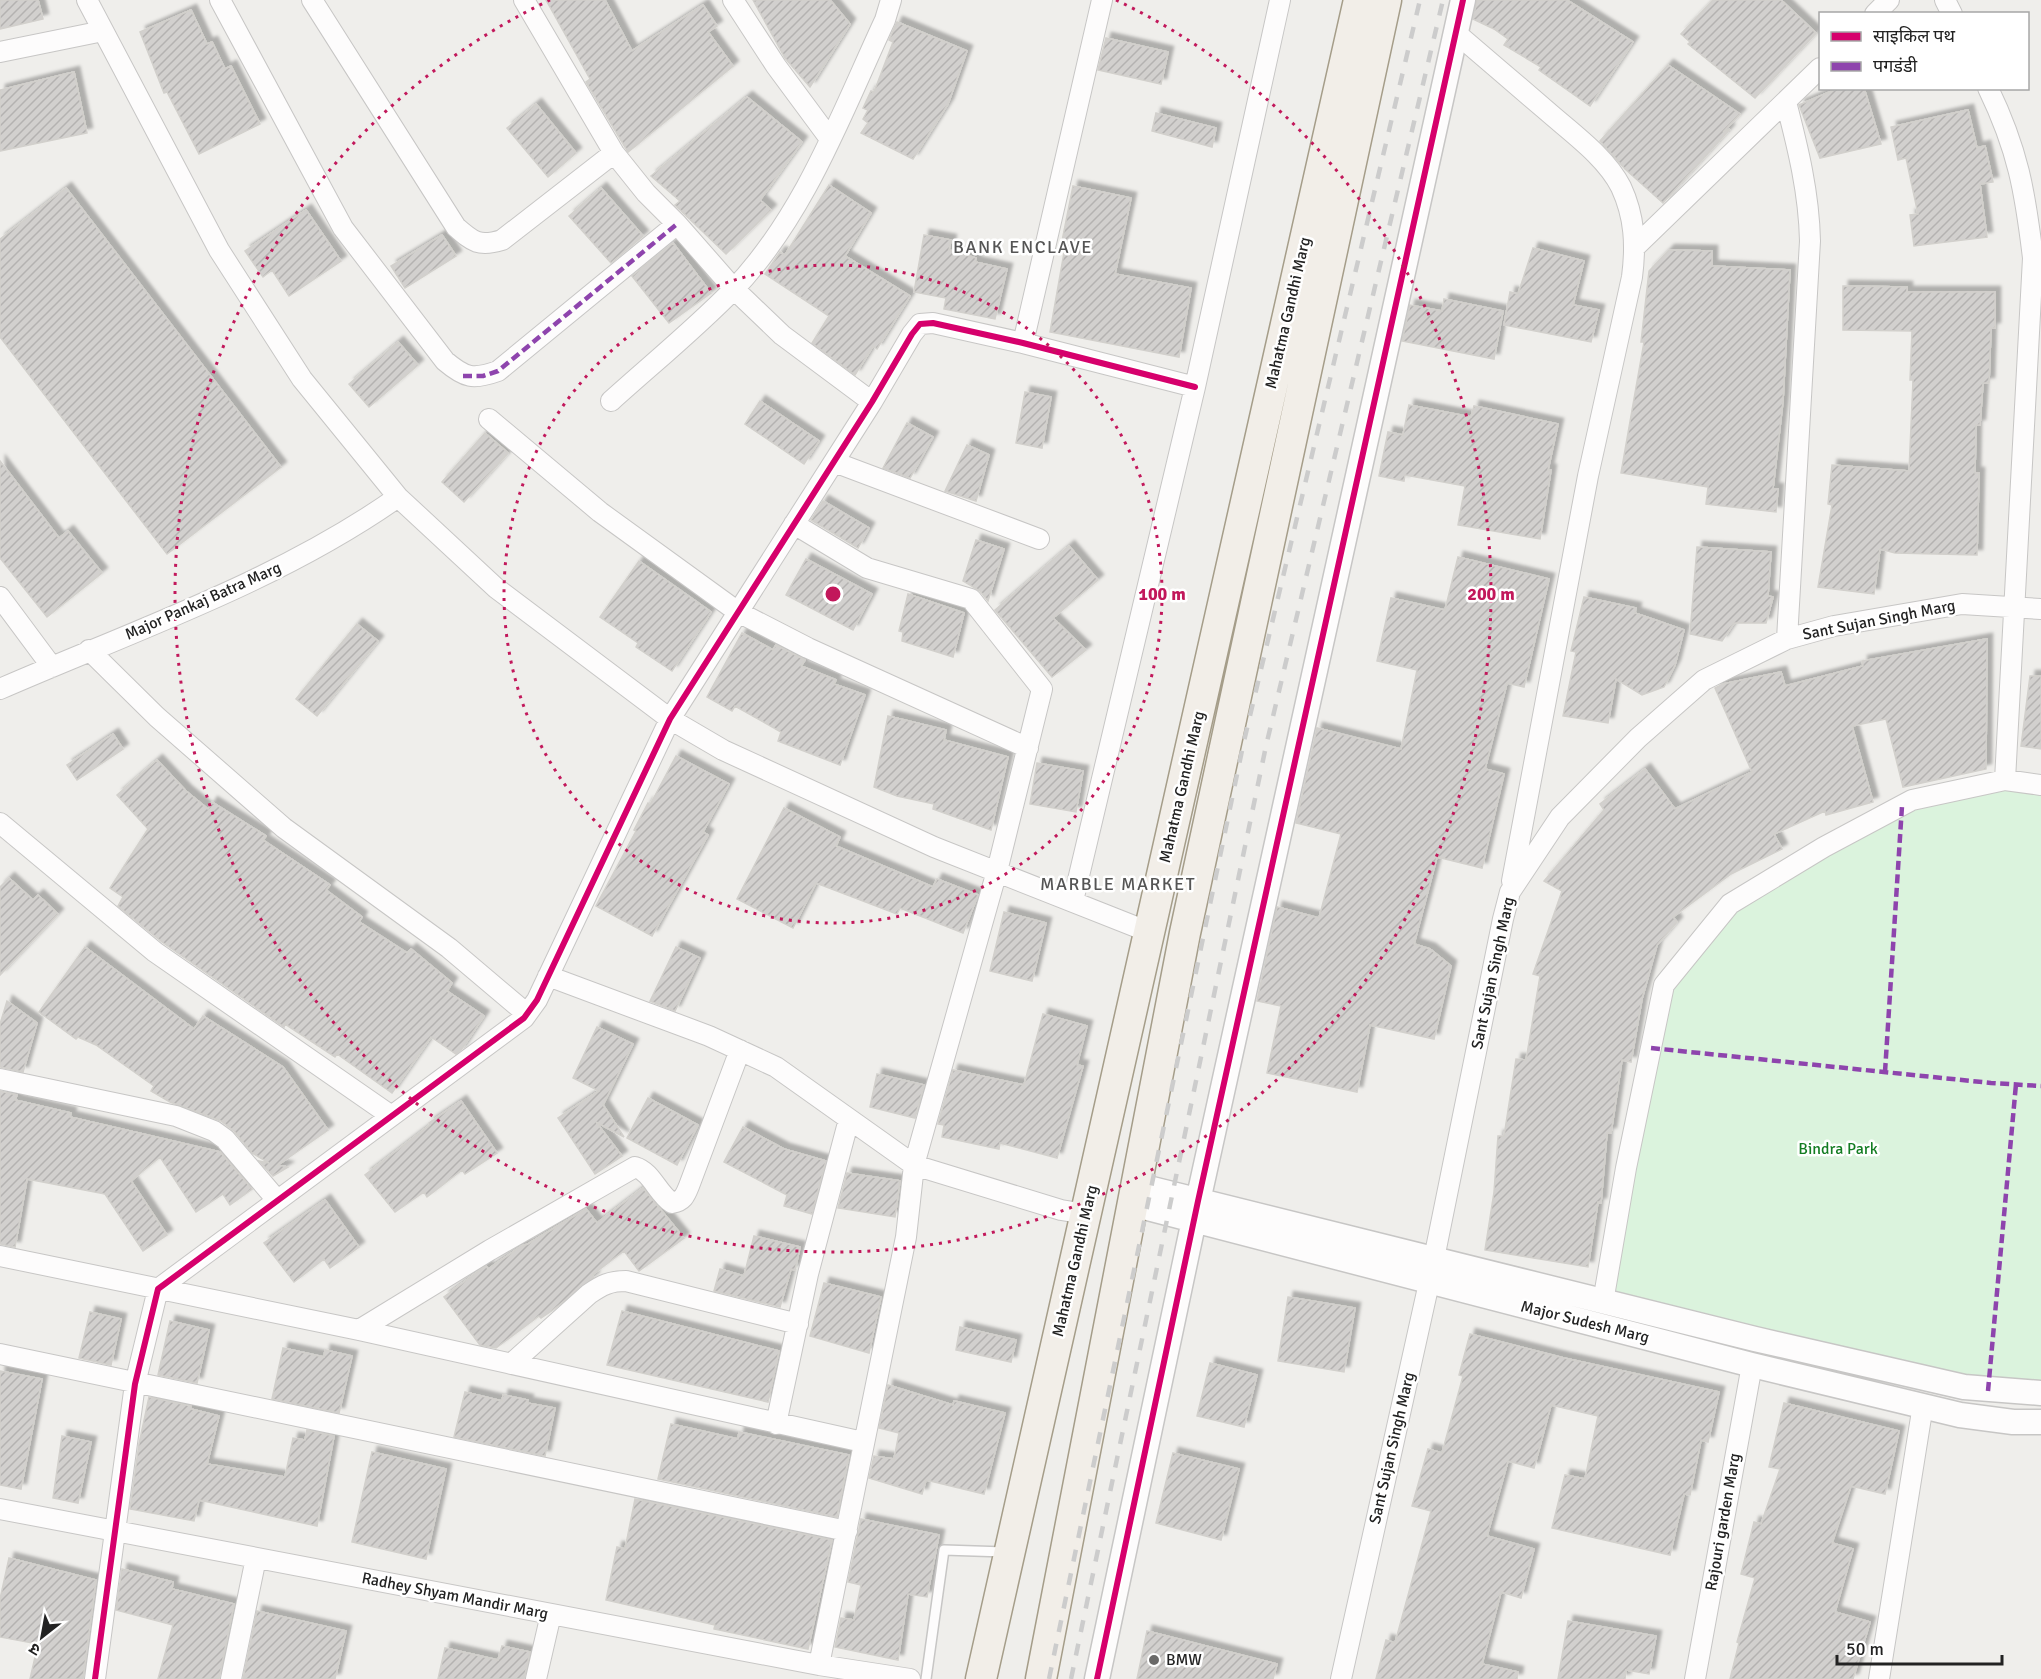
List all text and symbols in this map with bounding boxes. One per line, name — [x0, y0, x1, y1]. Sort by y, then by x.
legend — [1819, 12, 2029, 90]
text: साइकिल पथ — [1873, 25, 1956, 47]
text: पगडंडी — [1873, 55, 1918, 77]
street label: Mahatma Gandhi Marg — [1261, 235, 1315, 391]
district label: BANK ENCLAVE — [953, 236, 1093, 258]
street label: Major Pankaj Batra Marg — [122, 558, 284, 644]
text: 100 m — [1138, 583, 1186, 605]
text: 200 m — [1467, 583, 1515, 605]
centre of rings — [823, 584, 843, 604]
street label: Sant Sujan Singh Marg — [1801, 595, 1957, 645]
street label: Mahatma Gandhi Marg — [1155, 709, 1209, 865]
district label: MARBLE MARKET — [1040, 873, 1196, 895]
street label: Sant Sujan Singh Marg — [1467, 895, 1519, 1051]
park label: Bindra Park — [1798, 1139, 1878, 1159]
street label: Mahatma Gandhi Marg — [1048, 1183, 1102, 1339]
street label: Major Sudesh Marg — [1519, 1296, 1651, 1348]
street label: Sant Sujan Singh Marg — [1365, 1370, 1419, 1526]
street label: Rajouri garden Marg — [1701, 1452, 1745, 1592]
street label: Radhey Shyam Mandir Marg — [360, 1568, 550, 1624]
north arrow — [12, 1607, 72, 1667]
scale bar — [1837, 1628, 2002, 1666]
text: उ — [25, 1638, 44, 1660]
text: 50 m — [1846, 1638, 1884, 1660]
place label: BMW — [1166, 1650, 1202, 1670]
marker: BMW — [1147, 1653, 1161, 1667]

